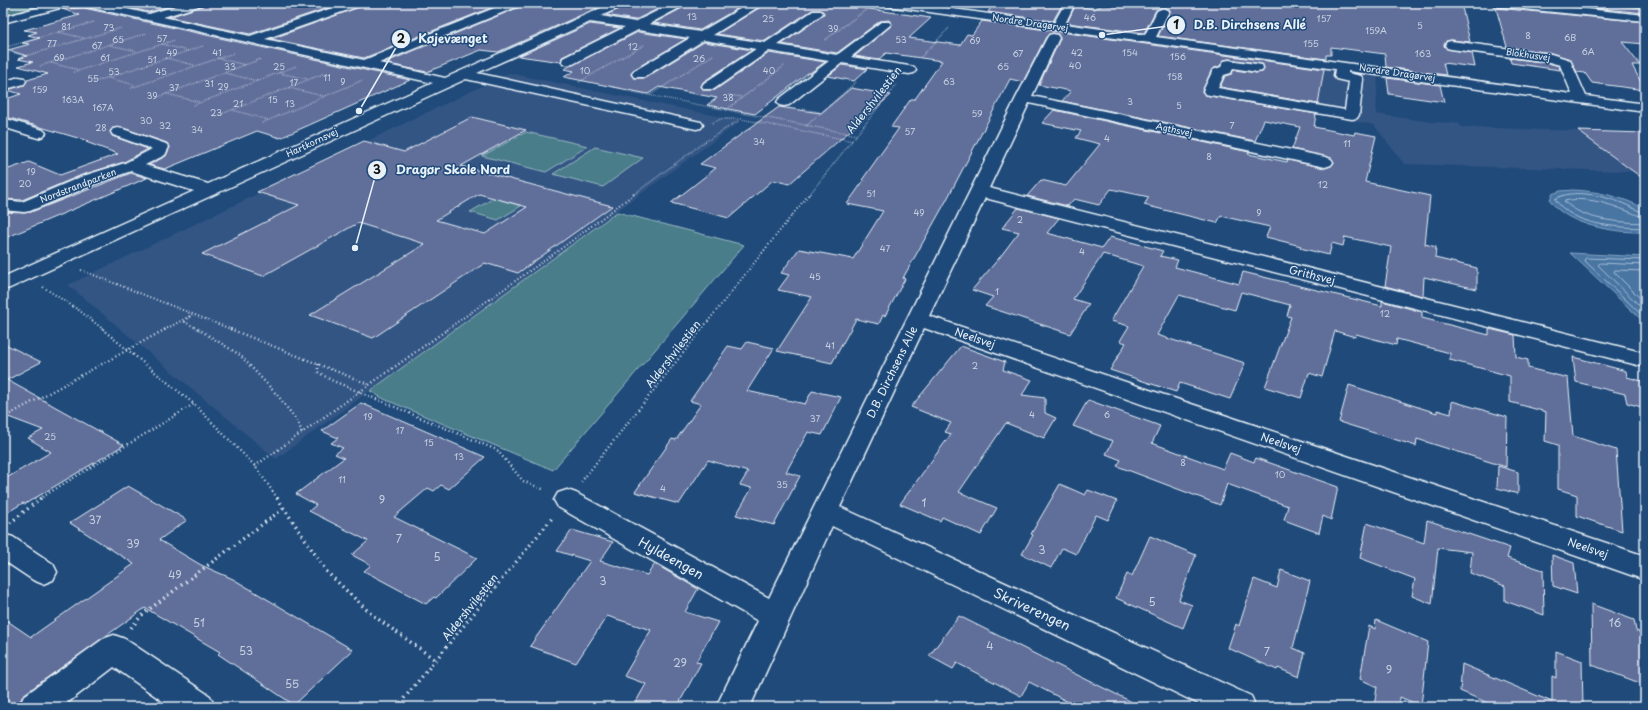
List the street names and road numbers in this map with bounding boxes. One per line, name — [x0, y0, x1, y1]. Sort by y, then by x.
street label: Nordre Dragørvej — [991, 10, 1069, 34]
street label: Blokhusvej — [1505, 44, 1551, 64]
street label: Nordre Dragørvej — [1358, 60, 1436, 84]
street label: Aldershvilestien — [842, 62, 905, 137]
street label: Agthsvej — [1155, 118, 1194, 140]
street label: Hartkornsvej — [283, 124, 340, 160]
street label: Nordstrandparken — [38, 164, 118, 206]
street label: Grithsvej — [1287, 261, 1337, 288]
street label: Aldershvilestien — [641, 316, 704, 391]
street label: D.B. Dirchsens Alle — [862, 323, 921, 421]
street label: Neelsvej — [953, 323, 998, 352]
street label: Neelsvej — [1259, 428, 1304, 457]
street label: Hyldeengen — [635, 532, 707, 583]
street label: Neelsvej — [1566, 533, 1611, 562]
street label: Aldershvilestien — [437, 570, 502, 644]
street label: Skriverengen — [991, 583, 1074, 635]

